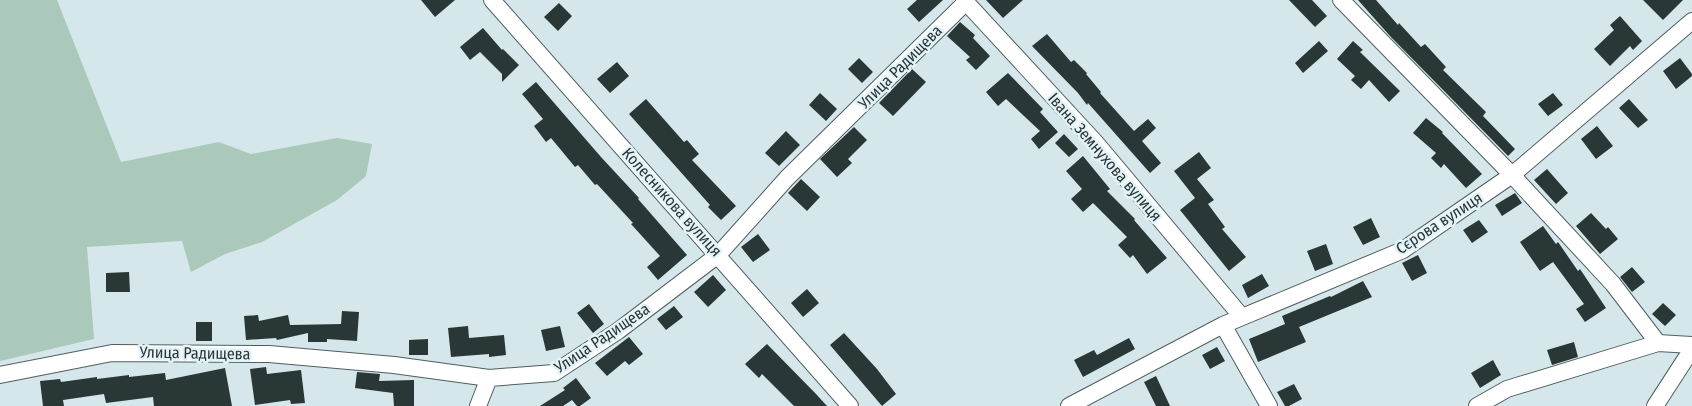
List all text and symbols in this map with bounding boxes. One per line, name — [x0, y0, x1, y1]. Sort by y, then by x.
street label: Улица Радищева — [853, 21, 946, 114]
street label: Івана Земнухова вулиця — [1044, 89, 1166, 225]
street label: Колесникова вулиця — [618, 144, 726, 260]
street label: Сєрова вулиця — [1392, 188, 1486, 258]
street label: Улица Радищева — [550, 299, 653, 377]
street label: Улица Радищева — [138, 343, 251, 363]

